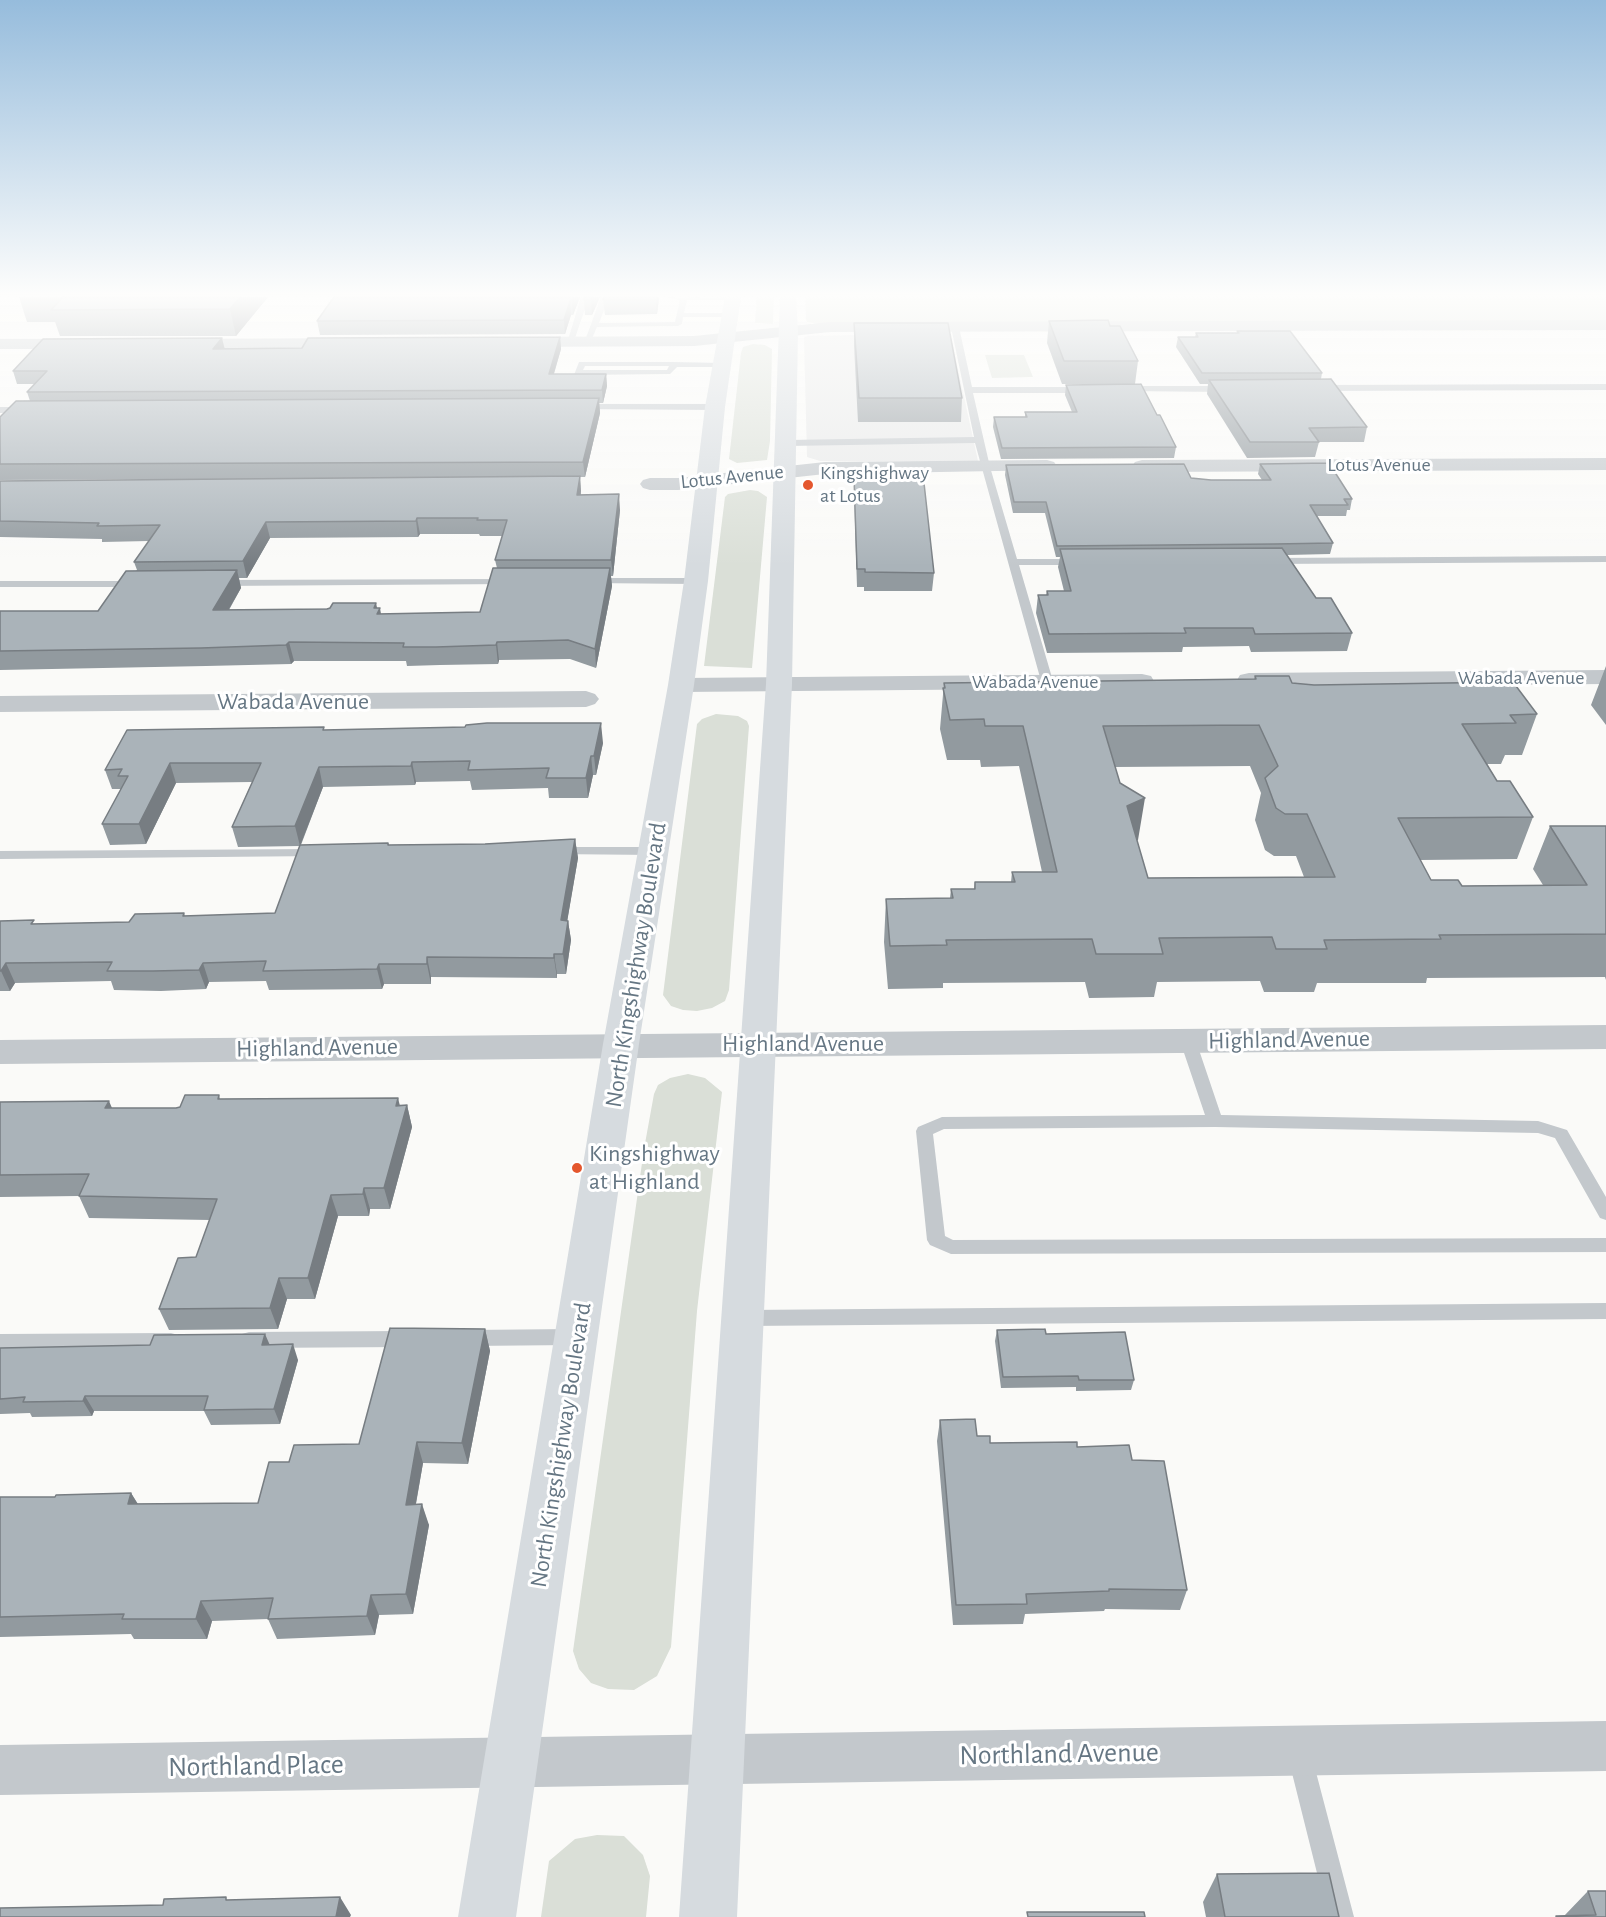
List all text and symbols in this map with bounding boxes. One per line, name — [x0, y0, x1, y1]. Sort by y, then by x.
street label: Lotus Avenue — [1327, 453, 1431, 477]
street label: Lotus Avenue — [679, 460, 785, 494]
place label: Kingshighway at Lotus — [820, 461, 929, 508]
marker: Kingshighway at Lotus — [801, 478, 815, 492]
street label: Wabada Avenue — [1458, 666, 1584, 690]
street label: Wabada Avenue — [972, 670, 1098, 694]
street label: Wabada Avenue — [217, 688, 369, 716]
street label: North Kingshighway Boulevard — [599, 820, 673, 1110]
street label: Highland Avenue — [1208, 1024, 1370, 1056]
street label: Highland Avenue — [722, 1030, 884, 1058]
street label: Highland Avenue — [236, 1032, 398, 1064]
place label: Kingshighway at Highland — [589, 1140, 720, 1196]
marker: Kingshighway at Highland — [570, 1161, 584, 1175]
street label: North Kingshighway Boulevard — [524, 1300, 598, 1590]
street label: Northland Avenue — [959, 1735, 1159, 1773]
street label: Northland Place — [168, 1748, 344, 1784]

